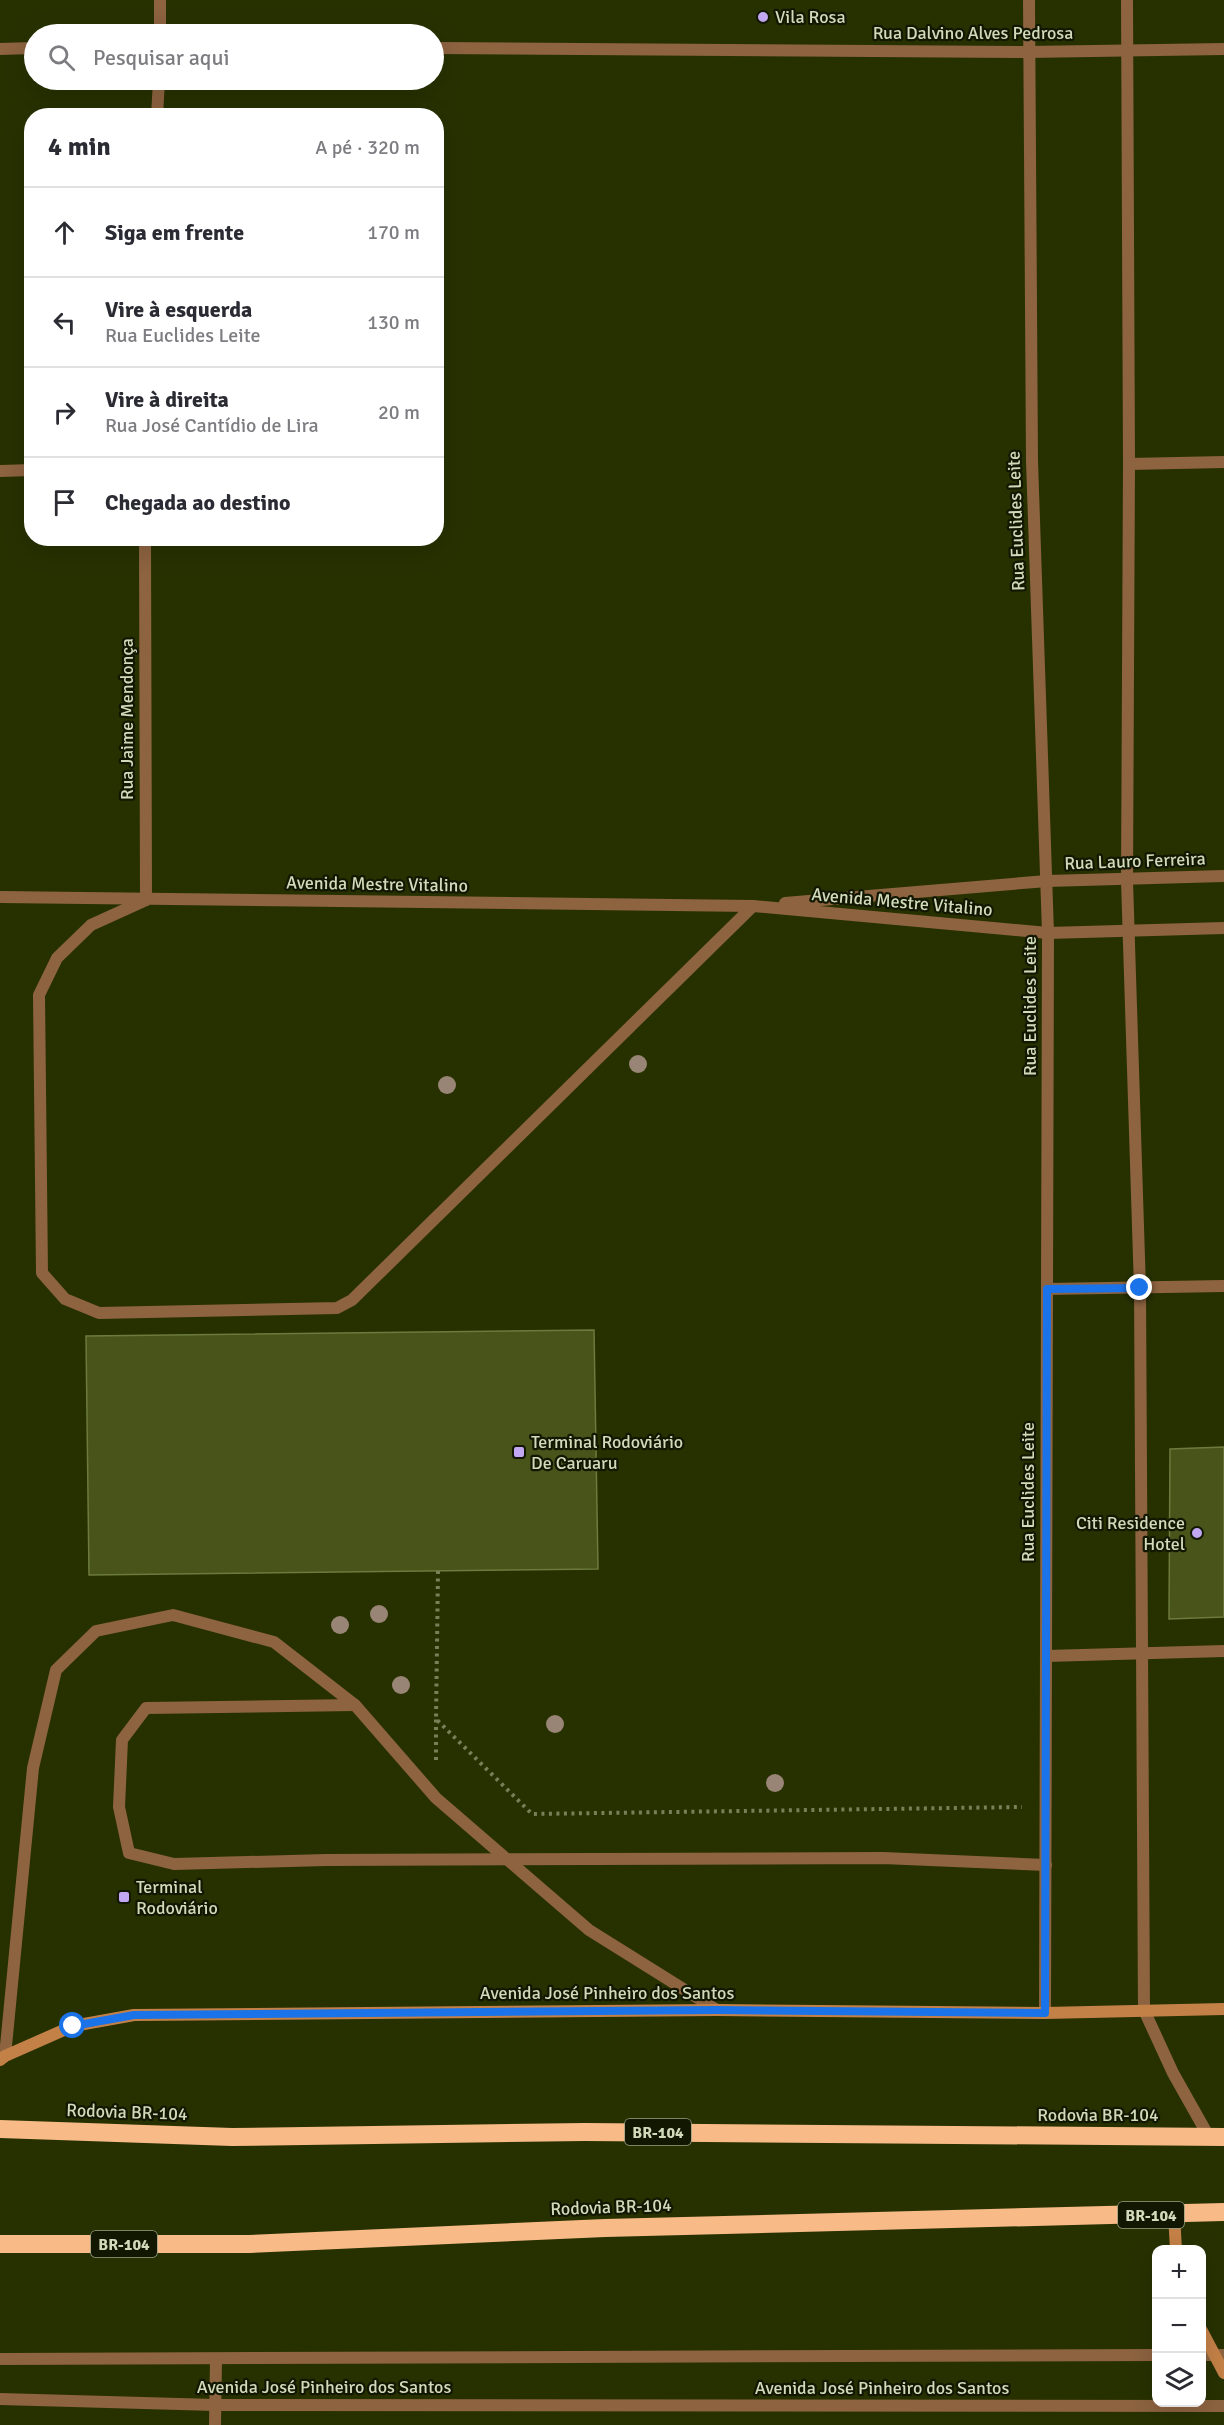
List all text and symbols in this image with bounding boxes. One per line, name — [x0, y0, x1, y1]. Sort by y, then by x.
place label: Vila Rosa — [775, 6, 846, 28]
marker: Vila Rosa — [756, 10, 770, 24]
street label: Rua Dalvino Alves Pedrosa — [873, 22, 1073, 44]
search box — [24, 24, 444, 90]
icon: search — [45, 41, 78, 74]
text: Pesquisar aqui — [93, 44, 229, 71]
text: 4 min — [48, 131, 111, 163]
text: A pé · 320 m — [315, 135, 420, 160]
icon: ahead — [48, 216, 81, 249]
text: Siga em frente — [105, 219, 244, 246]
text: 170 m — [367, 220, 420, 245]
text: Vire à esquerda — [105, 296, 252, 323]
icon: left — [48, 306, 81, 339]
text: 130 m — [367, 310, 420, 335]
text: Rua Euclides Leite — [105, 323, 261, 348]
text: Vire à direita — [105, 386, 229, 413]
icon: right — [48, 396, 81, 429]
text: 20 m — [378, 400, 420, 425]
text: Rua José Cantídio de Lira — [105, 413, 319, 438]
street label: Rua Euclides Leite — [1003, 451, 1029, 591]
icon: arrive — [48, 486, 81, 519]
text: Chegada ao destino — [105, 489, 291, 516]
street label: Rua Jaime Mendonça — [116, 638, 138, 800]
street label: Rua Lauro Ferreira — [1064, 848, 1206, 874]
street label: Avenida Mestre Vitalino — [286, 871, 468, 897]
street label: Avenida Mestre Vitalino — [810, 883, 994, 921]
street label: Rua Euclides Leite — [1019, 936, 1041, 1076]
route end — [1126, 1274, 1152, 1300]
street label: Rua Euclides Leite — [1017, 1422, 1039, 1562]
place label: Terminal Rodoviário De Caruaru — [531, 1431, 683, 1474]
marker: Terminal Rodoviário De Caruaru — [512, 1445, 526, 1459]
place label: Citi Residence Hotel — [1076, 1512, 1185, 1555]
marker: Citi Residence Hotel — [1190, 1526, 1204, 1540]
place label: Terminal Rodoviário — [136, 1876, 218, 1919]
marker: Terminal Rodoviário — [117, 1890, 131, 1904]
street label: Avenida José Pinheiro dos Santos — [480, 1982, 734, 2004]
route start — [59, 2012, 85, 2038]
street label: Rodovia BR-104 — [66, 2099, 188, 2125]
street label: Rodovia BR-104 — [1037, 2104, 1159, 2126]
road number: BR-104 — [625, 2119, 691, 2145]
street label: Rodovia BR-104 — [550, 2194, 672, 2220]
road number: BR-104 — [1118, 2202, 1184, 2228]
road number: BR-104 — [91, 2231, 157, 2257]
map controls — [1152, 2245, 1206, 2407]
button: + — [1152, 2245, 1206, 2299]
button: − — [1152, 2299, 1206, 2353]
button: layers — [1152, 2353, 1206, 2407]
street label: Avenida José Pinheiro dos Santos — [197, 2376, 451, 2398]
street label: Avenida José Pinheiro dos Santos — [755, 2377, 1009, 2399]

